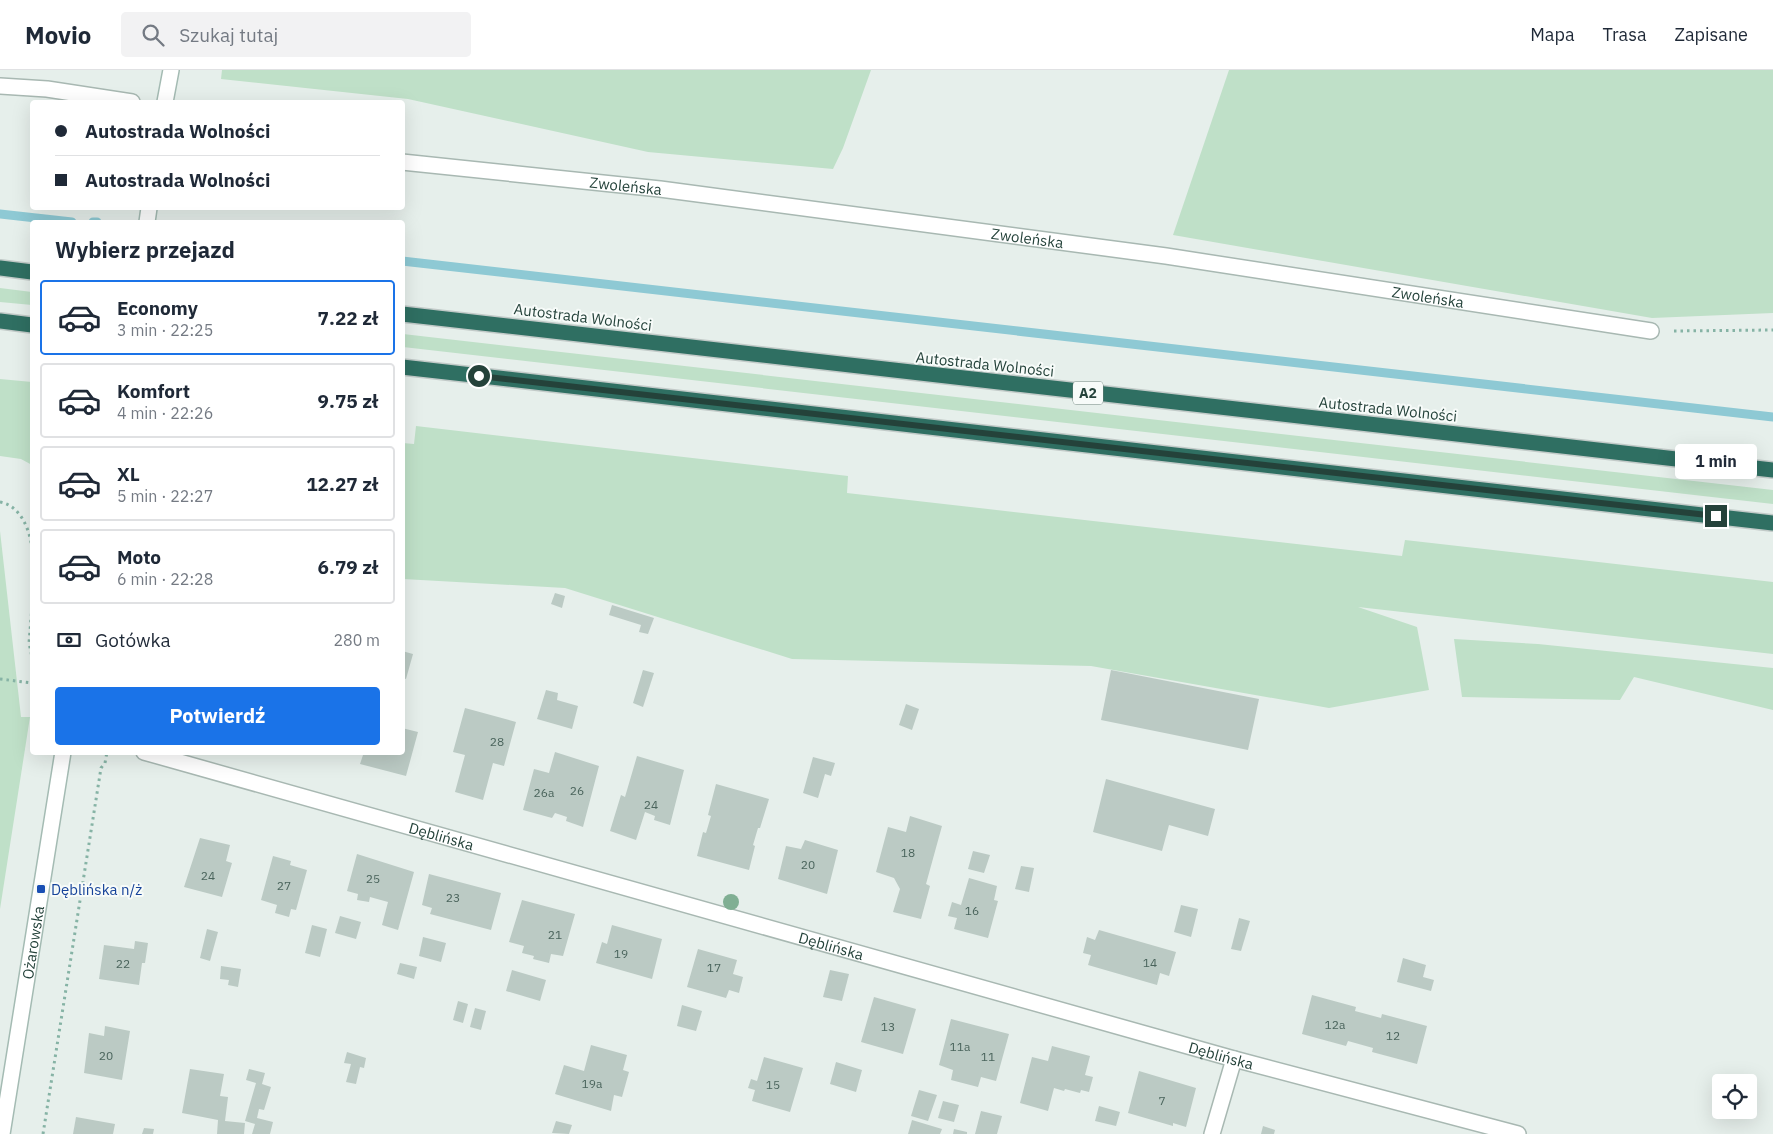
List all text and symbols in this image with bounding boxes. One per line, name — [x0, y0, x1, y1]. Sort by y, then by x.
search box — [121, 12, 471, 57]
text: Movio — [25, 19, 91, 51]
icon: search — [139, 21, 167, 49]
text: Szukaj tutaj — [179, 23, 278, 47]
text: Mapa — [1530, 23, 1575, 46]
text: Trasa — [1603, 23, 1647, 46]
text: Zapisane — [1675, 23, 1748, 46]
text: Autostrada Wolności — [85, 119, 270, 143]
text: Autostrada Wolności — [85, 168, 270, 192]
street label: Zwoleńska — [589, 172, 663, 199]
street label: Zwoleńska — [990, 223, 1065, 252]
text: Wybierz przejazd — [55, 235, 235, 264]
street label: Zwoleńska — [1391, 282, 1465, 311]
icon: car — [57, 295, 102, 340]
text: Economy — [117, 296, 198, 320]
street label: Autostrada Wolności — [513, 299, 653, 335]
text: 7.22 zł — [318, 306, 378, 330]
text: 3 min · 22:25 — [117, 320, 213, 340]
street label: Autostrada Wolności — [915, 347, 1055, 381]
route start — [468, 365, 490, 387]
icon: car — [57, 378, 102, 423]
text: Komfort — [117, 379, 190, 403]
road number: A2 — [1073, 382, 1103, 404]
text: 9.75 zł — [318, 389, 378, 413]
street label: Autostrada Wolności — [1318, 392, 1458, 426]
text: 4 min · 22:26 — [117, 403, 213, 423]
callout: 1 min — [1675, 444, 1757, 478]
text: 1 min — [1695, 451, 1737, 471]
icon: car — [57, 461, 102, 506]
text: XL — [117, 462, 140, 486]
text: 12.27 zł — [306, 472, 378, 496]
text: 5 min · 22:27 — [117, 486, 213, 506]
route end — [1705, 505, 1727, 527]
icon: car — [57, 544, 102, 589]
text: Moto — [117, 545, 161, 569]
text: 6.79 zł — [318, 555, 378, 579]
text: 6 min · 22:28 — [117, 569, 213, 589]
icon: cash — [55, 626, 83, 654]
text: Gotówka — [95, 628, 171, 652]
text: 280 m — [333, 630, 380, 650]
button: Potwierdź — [55, 687, 380, 745]
house number: 28 — [490, 734, 504, 749]
house number: 26 — [570, 783, 584, 798]
house number: 26a — [534, 785, 555, 800]
house number: 24 — [644, 797, 658, 812]
street label: Dęblińska — [407, 818, 476, 854]
house number: 18 — [901, 845, 915, 860]
house number: 20 — [801, 857, 815, 872]
house number: 24 — [201, 868, 215, 883]
house number: 25 — [366, 871, 380, 886]
house number: 27 — [277, 878, 291, 893]
place label: Dęblińska n/ż — [51, 880, 142, 899]
marker: Dęblińska n/ż — [35, 883, 47, 895]
house number: 23 — [446, 890, 460, 905]
house number: 16 — [965, 903, 979, 918]
street label: Ożarowska — [17, 904, 48, 980]
house number: 21 — [548, 927, 562, 942]
street label: Dęblińska — [797, 927, 866, 964]
house number: 19 — [614, 946, 628, 961]
house number: 14 — [1143, 955, 1157, 970]
house number: 22 — [116, 956, 130, 971]
house number: 17 — [707, 960, 721, 975]
house number: 12a — [1325, 1017, 1346, 1032]
house number: 13 — [881, 1019, 895, 1034]
house number: 12 — [1386, 1028, 1400, 1043]
street label: Dęblińska — [1186, 1037, 1256, 1073]
house number: 11a — [950, 1039, 971, 1054]
house number: 20 — [99, 1048, 113, 1063]
house number: 11 — [981, 1049, 995, 1064]
map controls — [1712, 1074, 1757, 1119]
button: locate — [1712, 1074, 1757, 1119]
house number: 19a — [582, 1076, 603, 1091]
house number: 15 — [766, 1077, 780, 1092]
house number: 7 — [1158, 1093, 1166, 1108]

